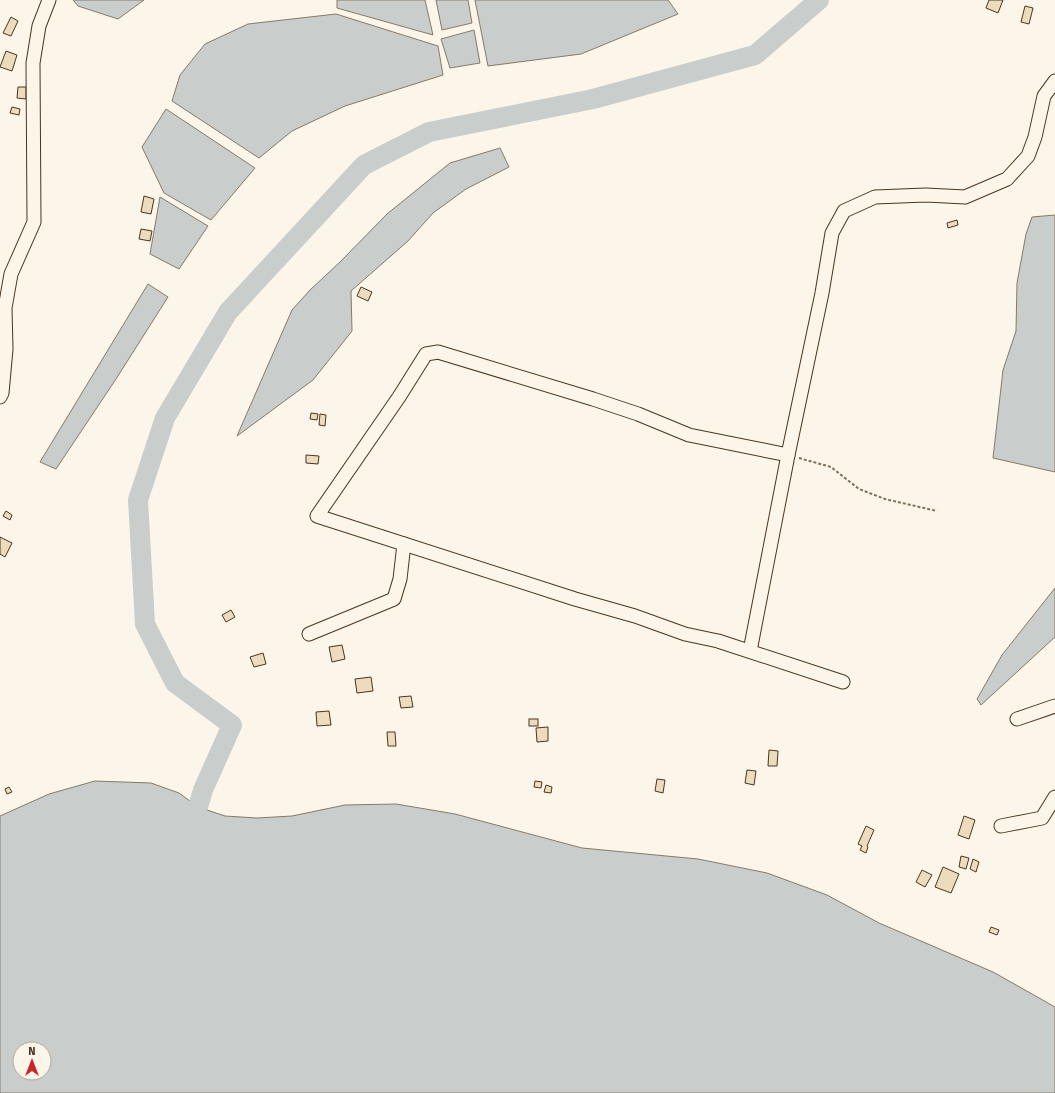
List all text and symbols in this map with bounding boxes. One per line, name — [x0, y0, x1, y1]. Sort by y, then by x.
north arrow — [12, 1041, 52, 1081]
text: N — [28, 1045, 36, 1058]

